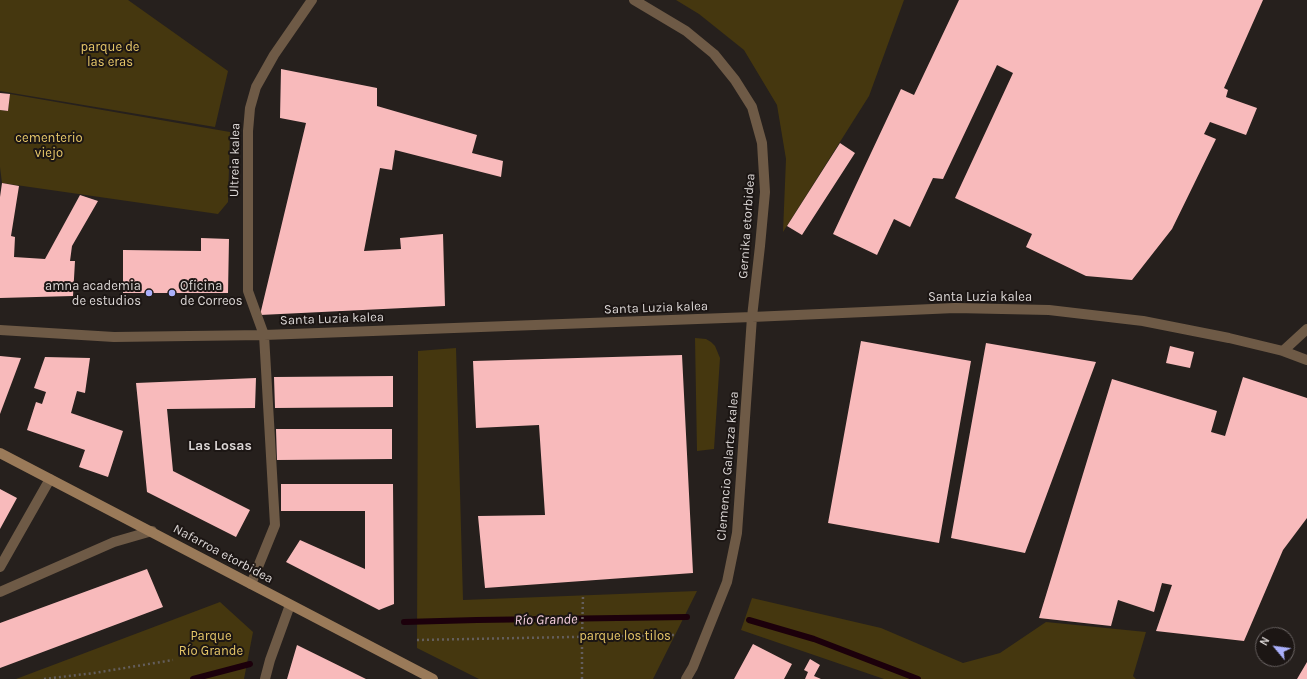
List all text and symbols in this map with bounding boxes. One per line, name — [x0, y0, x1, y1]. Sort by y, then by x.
park label: parque de las eras — [80, 39, 140, 70]
street label: Ultreia kalea — [227, 123, 243, 197]
park label: cementerio viejo — [15, 130, 83, 161]
street label: Gernika etorbidea — [736, 173, 758, 279]
place label: amna academia de estudios — [45, 278, 141, 309]
place label: Oficina de Correos — [180, 278, 243, 309]
marker: amna academia de estudios — [144, 288, 154, 298]
marker: Oficina de Correos — [167, 288, 177, 298]
street label: Santa Luzia kalea — [928, 289, 1032, 305]
street label: Santa Luzia kalea — [604, 298, 708, 318]
street label: Santa Luzia kalea — [280, 309, 384, 329]
street label: Clemencio Galartza kalea — [714, 391, 742, 541]
district label: Las Losas — [188, 438, 252, 454]
street label: Nafarroa etorbidea — [170, 521, 276, 587]
water label: Río Grande — [514, 611, 578, 629]
north arrow — [1255, 627, 1295, 667]
park label: Parque Río Grande — [179, 628, 243, 659]
park label: parque los tilos — [579, 628, 671, 644]
text: N — [1257, 635, 1273, 648]

